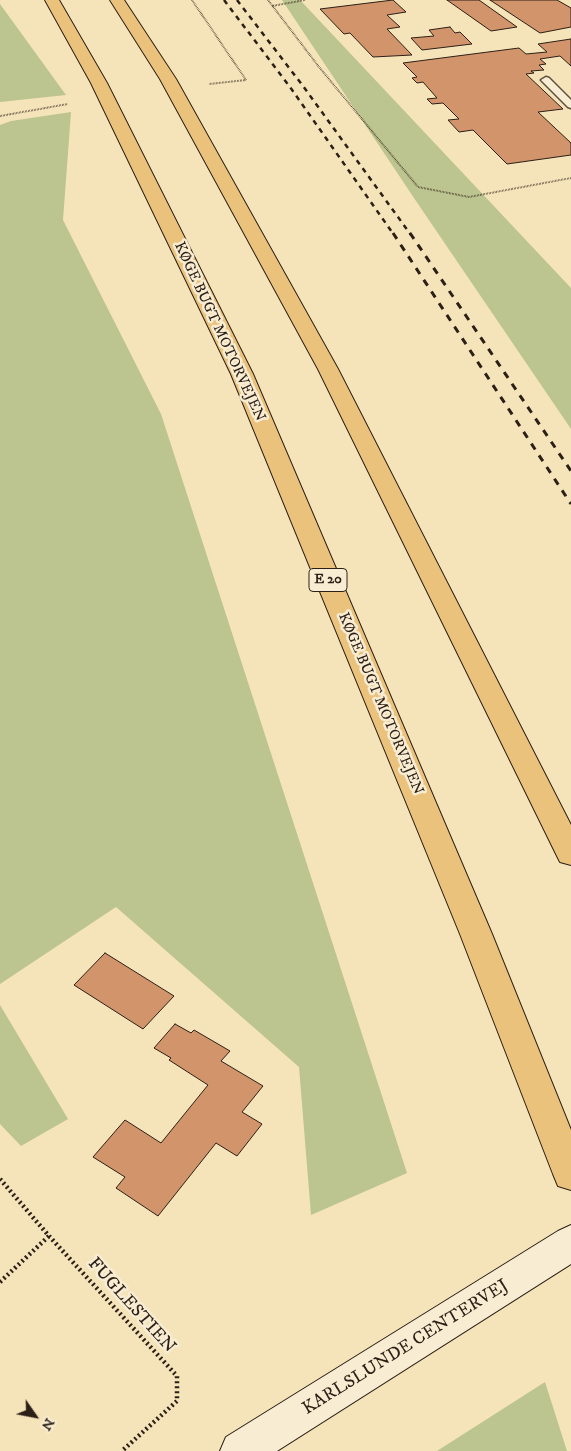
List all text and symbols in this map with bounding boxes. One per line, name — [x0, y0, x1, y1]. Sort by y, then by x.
street label: KØGE BUGT MOTORVEJEN — [169, 239, 269, 425]
road number: E 20 — [309, 568, 347, 592]
street label: KØGE BUGT MOTORVEJEN — [333, 610, 427, 798]
street label: FUGLESTIEN — [82, 1254, 180, 1358]
street label: KARLSLUNDE CENTERVEJ — [299, 1276, 513, 1420]
north arrow — [10, 1391, 60, 1441]
text: N — [37, 1414, 58, 1434]

